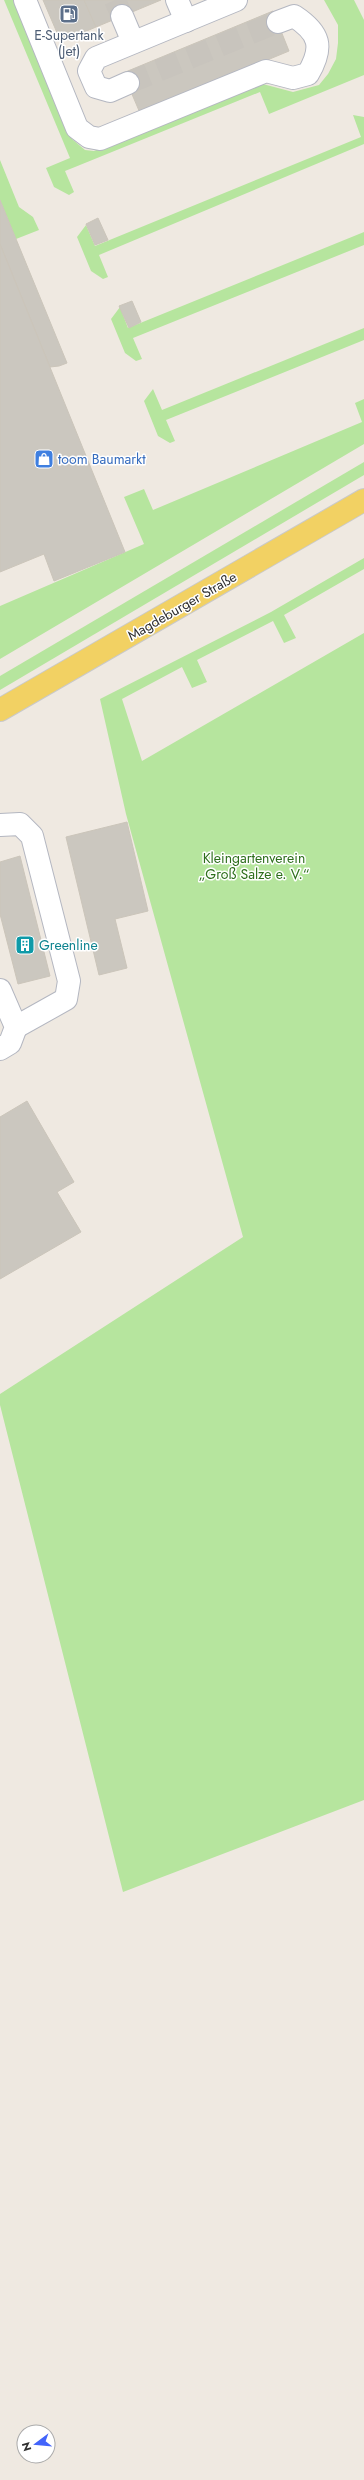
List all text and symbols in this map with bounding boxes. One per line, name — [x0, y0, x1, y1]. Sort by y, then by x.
fuel station icon: E-Supertank (Jet) — [58, 3, 80, 25]
place label: E-Supertank (Jet) — [34, 25, 104, 61]
shop icon: toom Baumarkt — [33, 448, 55, 470]
place label: toom Baumarkt — [58, 449, 146, 469]
street label: Magdeburger Straße — [124, 567, 240, 645]
park label: Kleingartenverein „Groß Salze e. V.“ — [199, 848, 309, 884]
building icon: Greenline — [14, 934, 36, 956]
place label: Greenline — [39, 935, 98, 955]
north arrow — [16, 2424, 56, 2464]
text: N — [17, 2440, 35, 2453]

